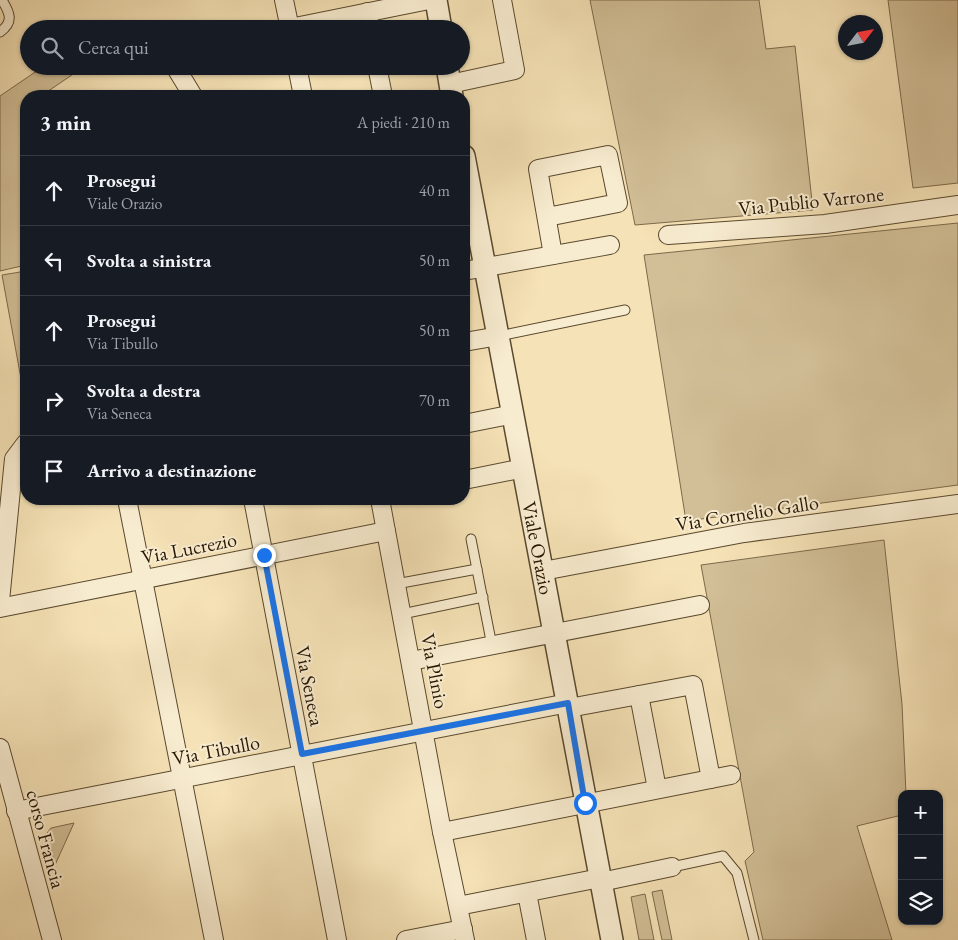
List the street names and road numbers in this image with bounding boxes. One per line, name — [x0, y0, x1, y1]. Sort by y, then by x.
street label: Via Publio Varrone — [737, 180, 885, 222]
street label: Via Cornelio Gallo — [673, 489, 821, 537]
street label: Viale Orazio — [516, 499, 560, 597]
street label: Via Lucrezio — [139, 526, 239, 570]
street label: Via Plinio — [415, 631, 455, 711]
street label: Via Seneca — [290, 644, 330, 728]
street label: Via Tibullo — [170, 729, 262, 771]
street label: corso Francia — [20, 787, 72, 891]

